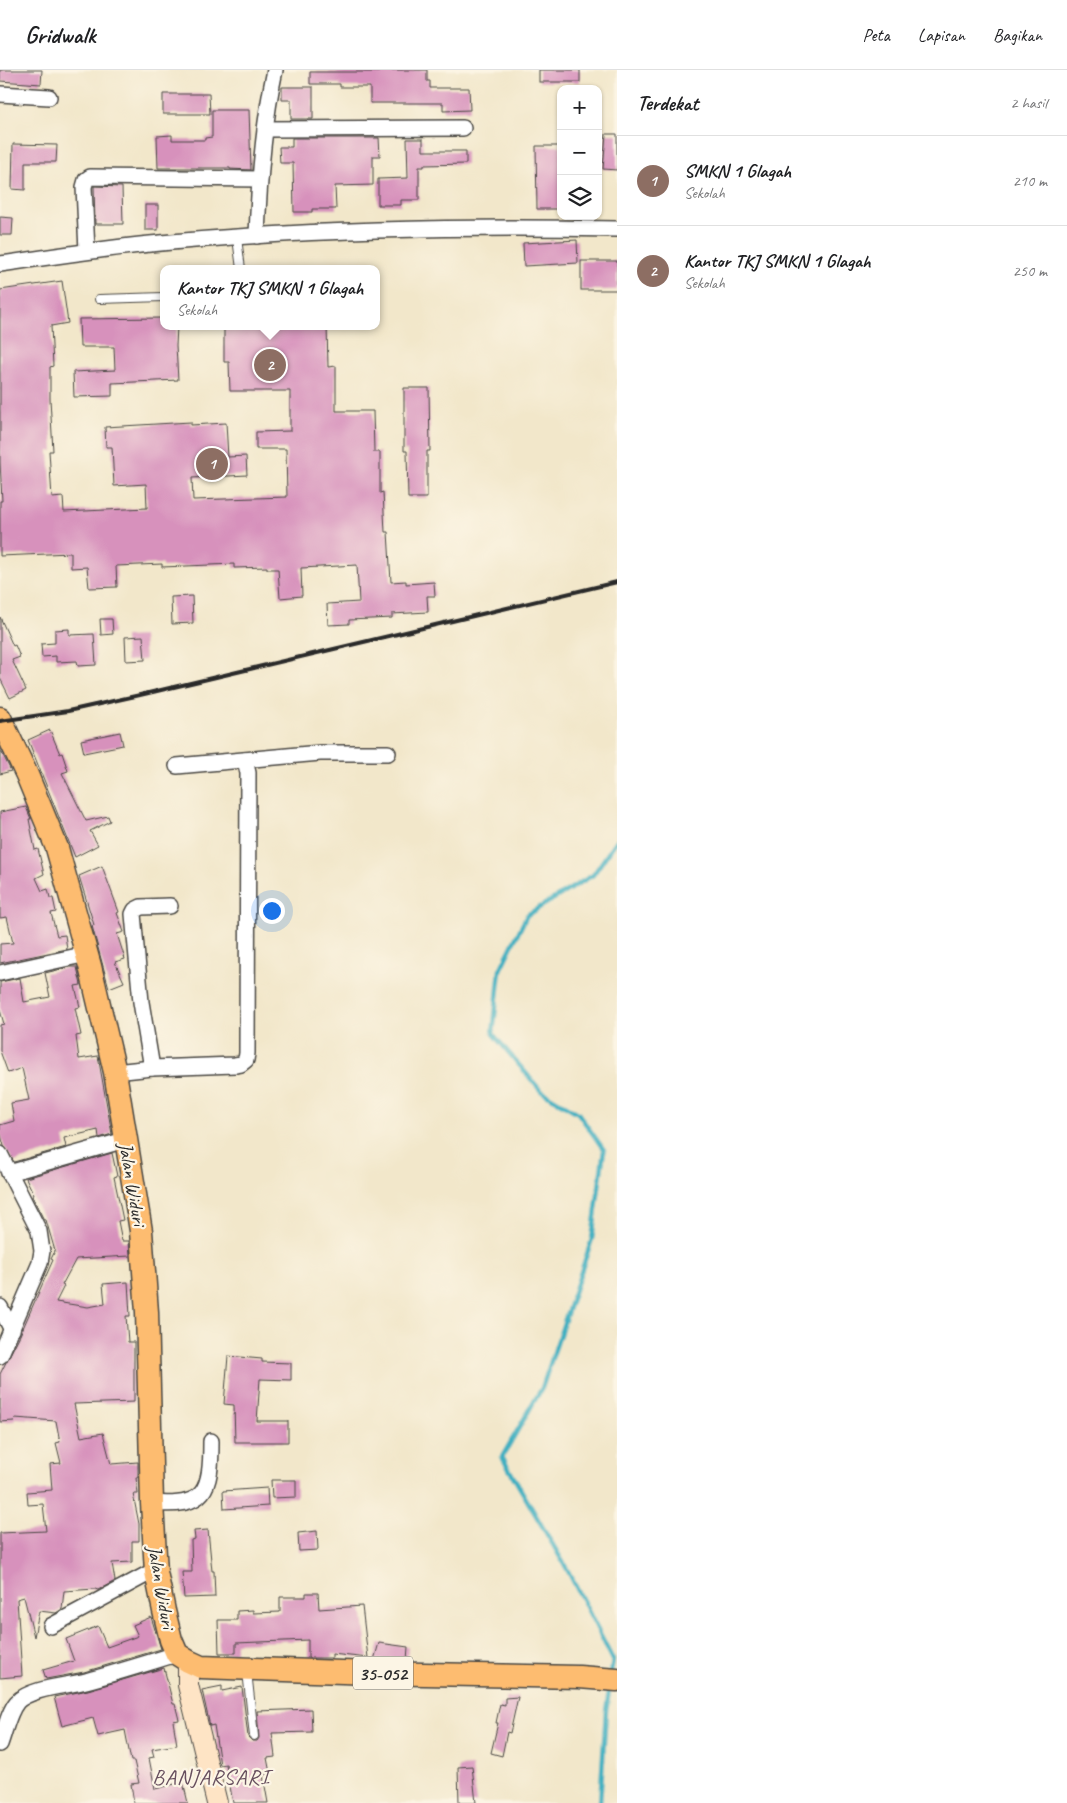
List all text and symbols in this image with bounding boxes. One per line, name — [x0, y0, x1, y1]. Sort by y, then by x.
text: Gridwalk — [25, 20, 95, 50]
text: Peta — [863, 24, 890, 46]
text: Lapisan — [918, 24, 965, 46]
text: Bagikan — [993, 24, 1042, 46]
map controls — [557, 85, 602, 220]
button: + — [557, 85, 602, 130]
text: Terdekat — [637, 90, 698, 116]
text: 2 hasil — [1010, 93, 1047, 113]
button: − — [557, 130, 602, 175]
text: SMKN 1 Glagah — [684, 159, 791, 183]
text: 1 — [649, 171, 657, 191]
text: 210 m — [1013, 171, 1047, 191]
button: layers — [557, 175, 602, 220]
text: Sekolah — [684, 183, 725, 203]
text: Kantor TKJ SMKN 1 Glagah — [684, 249, 871, 273]
text: 2 — [649, 261, 657, 281]
text: 250 m — [1013, 261, 1047, 281]
popup — [160, 265, 380, 330]
text: Sekolah — [684, 273, 725, 293]
text: Kantor TKJ SMKN 1 Glagah — [177, 276, 363, 300]
text: Sekolah — [177, 300, 217, 320]
pin: 2 — [254, 346, 286, 384]
pin: 1 — [196, 445, 228, 483]
your location — [259, 898, 285, 924]
street label: Jalan Widuri — [113, 1139, 153, 1230]
street label: Jalan Widuri — [142, 1542, 182, 1633]
road number: 35-052 — [353, 1656, 413, 1690]
district label: BANJARSARI — [152, 1763, 274, 1791]

